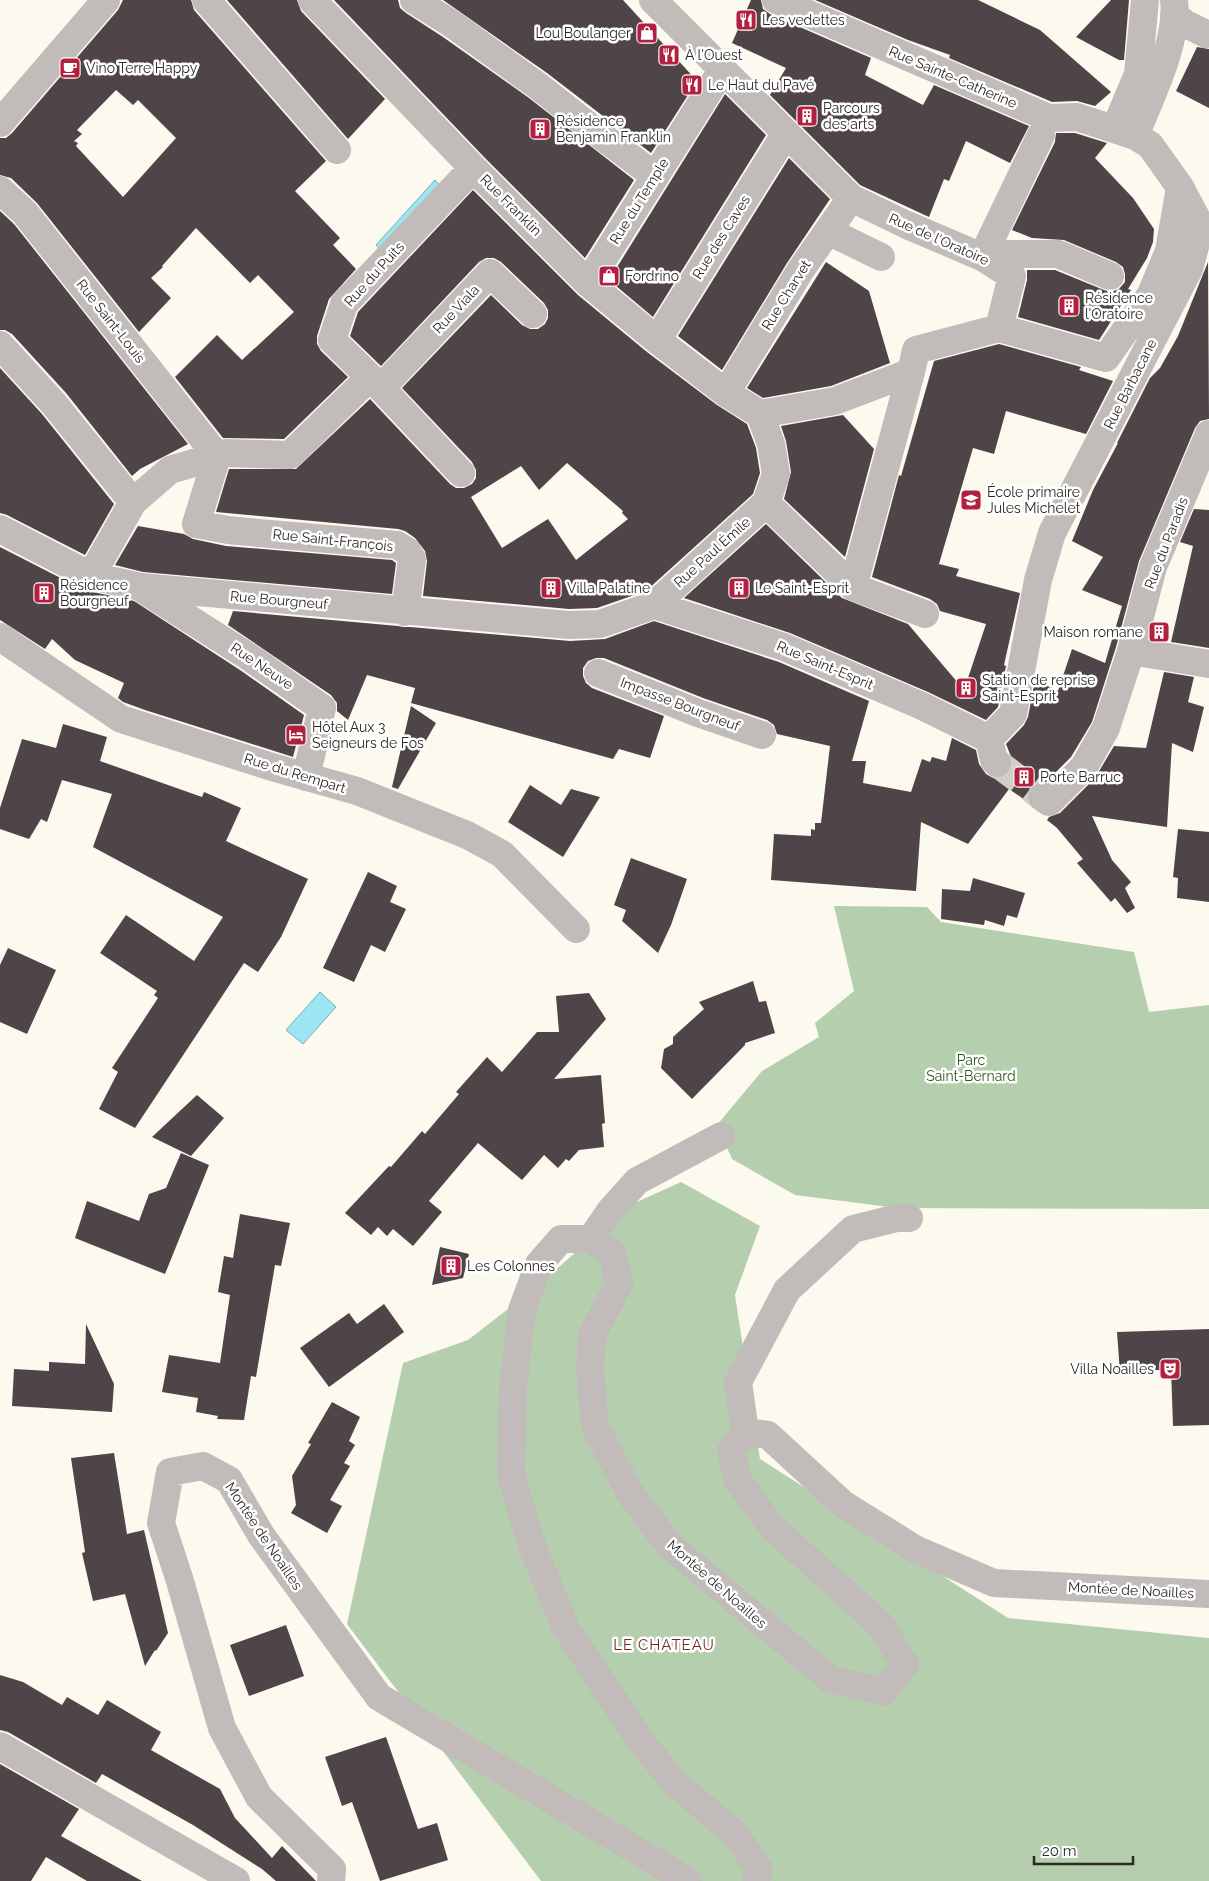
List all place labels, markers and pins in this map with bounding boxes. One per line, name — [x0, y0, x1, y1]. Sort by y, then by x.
restaurant icon: Les vedettes — [734, 8, 758, 32]
place label: Les vedettes — [762, 12, 845, 28]
shop icon: Lou Boulanger — [635, 21, 659, 45]
place label: Lou Boulanger — [535, 25, 631, 41]
restaurant icon: À l'Ouest — [657, 43, 681, 67]
place label: À l'Ouest — [685, 46, 743, 63]
cafe icon: Vino Terre Happy — [58, 56, 82, 80]
place label: Vino Terre Happy — [86, 60, 198, 76]
restaurant icon: Le Haut du Pavé — [680, 73, 704, 97]
place label: Le Haut du Pavé — [708, 77, 814, 93]
place label: Parcours des arts — [823, 100, 880, 132]
building icon: Parcours des arts — [795, 104, 819, 128]
place label: Résidence Benjamin Franklin — [556, 113, 671, 145]
building icon: Résidence Benjamin Franklin — [528, 117, 552, 141]
shop icon: Fordrino — [597, 264, 621, 288]
place label: Fordrino — [625, 268, 679, 284]
place label: Résidence l'Oratoire — [1085, 290, 1153, 322]
building icon: Résidence l'Oratoire — [1057, 294, 1081, 318]
place label: École primaire Jules Michelet — [987, 483, 1081, 516]
school or university icon: École primaire Jules Michelet — [959, 488, 983, 512]
building icon: Villa Palatine — [539, 576, 563, 600]
building icon: Le Saint-Esprit — [727, 576, 751, 600]
place label: Résidence Bourgneuf — [60, 577, 130, 609]
place label: Villa Palatine — [567, 580, 650, 596]
place label: Le Saint-Esprit — [755, 580, 849, 596]
building icon: Résidence Bourgneuf — [32, 581, 56, 605]
building icon: Maison romane — [1147, 620, 1171, 644]
place label: Maison romane — [1043, 624, 1143, 640]
place label: Station de reprise Saint-Esprit — [982, 672, 1095, 704]
building icon: Station de reprise Saint-Esprit — [954, 676, 978, 700]
place label: Hôtel Aux 3 Seigneurs de Fos — [312, 719, 424, 751]
hotel icon: Hôtel Aux 3 Seigneurs de Fos — [284, 723, 308, 747]
building icon: Porte Barruc — [1012, 765, 1036, 789]
place label: Porte Barruc — [1040, 769, 1121, 785]
building icon: Les Colonnes — [439, 1254, 463, 1278]
place label: Les Colonnes — [467, 1258, 555, 1274]
theatre icon: Villa Noailles — [1158, 1357, 1182, 1381]
place label: Villa Noailles — [1070, 1361, 1154, 1377]

